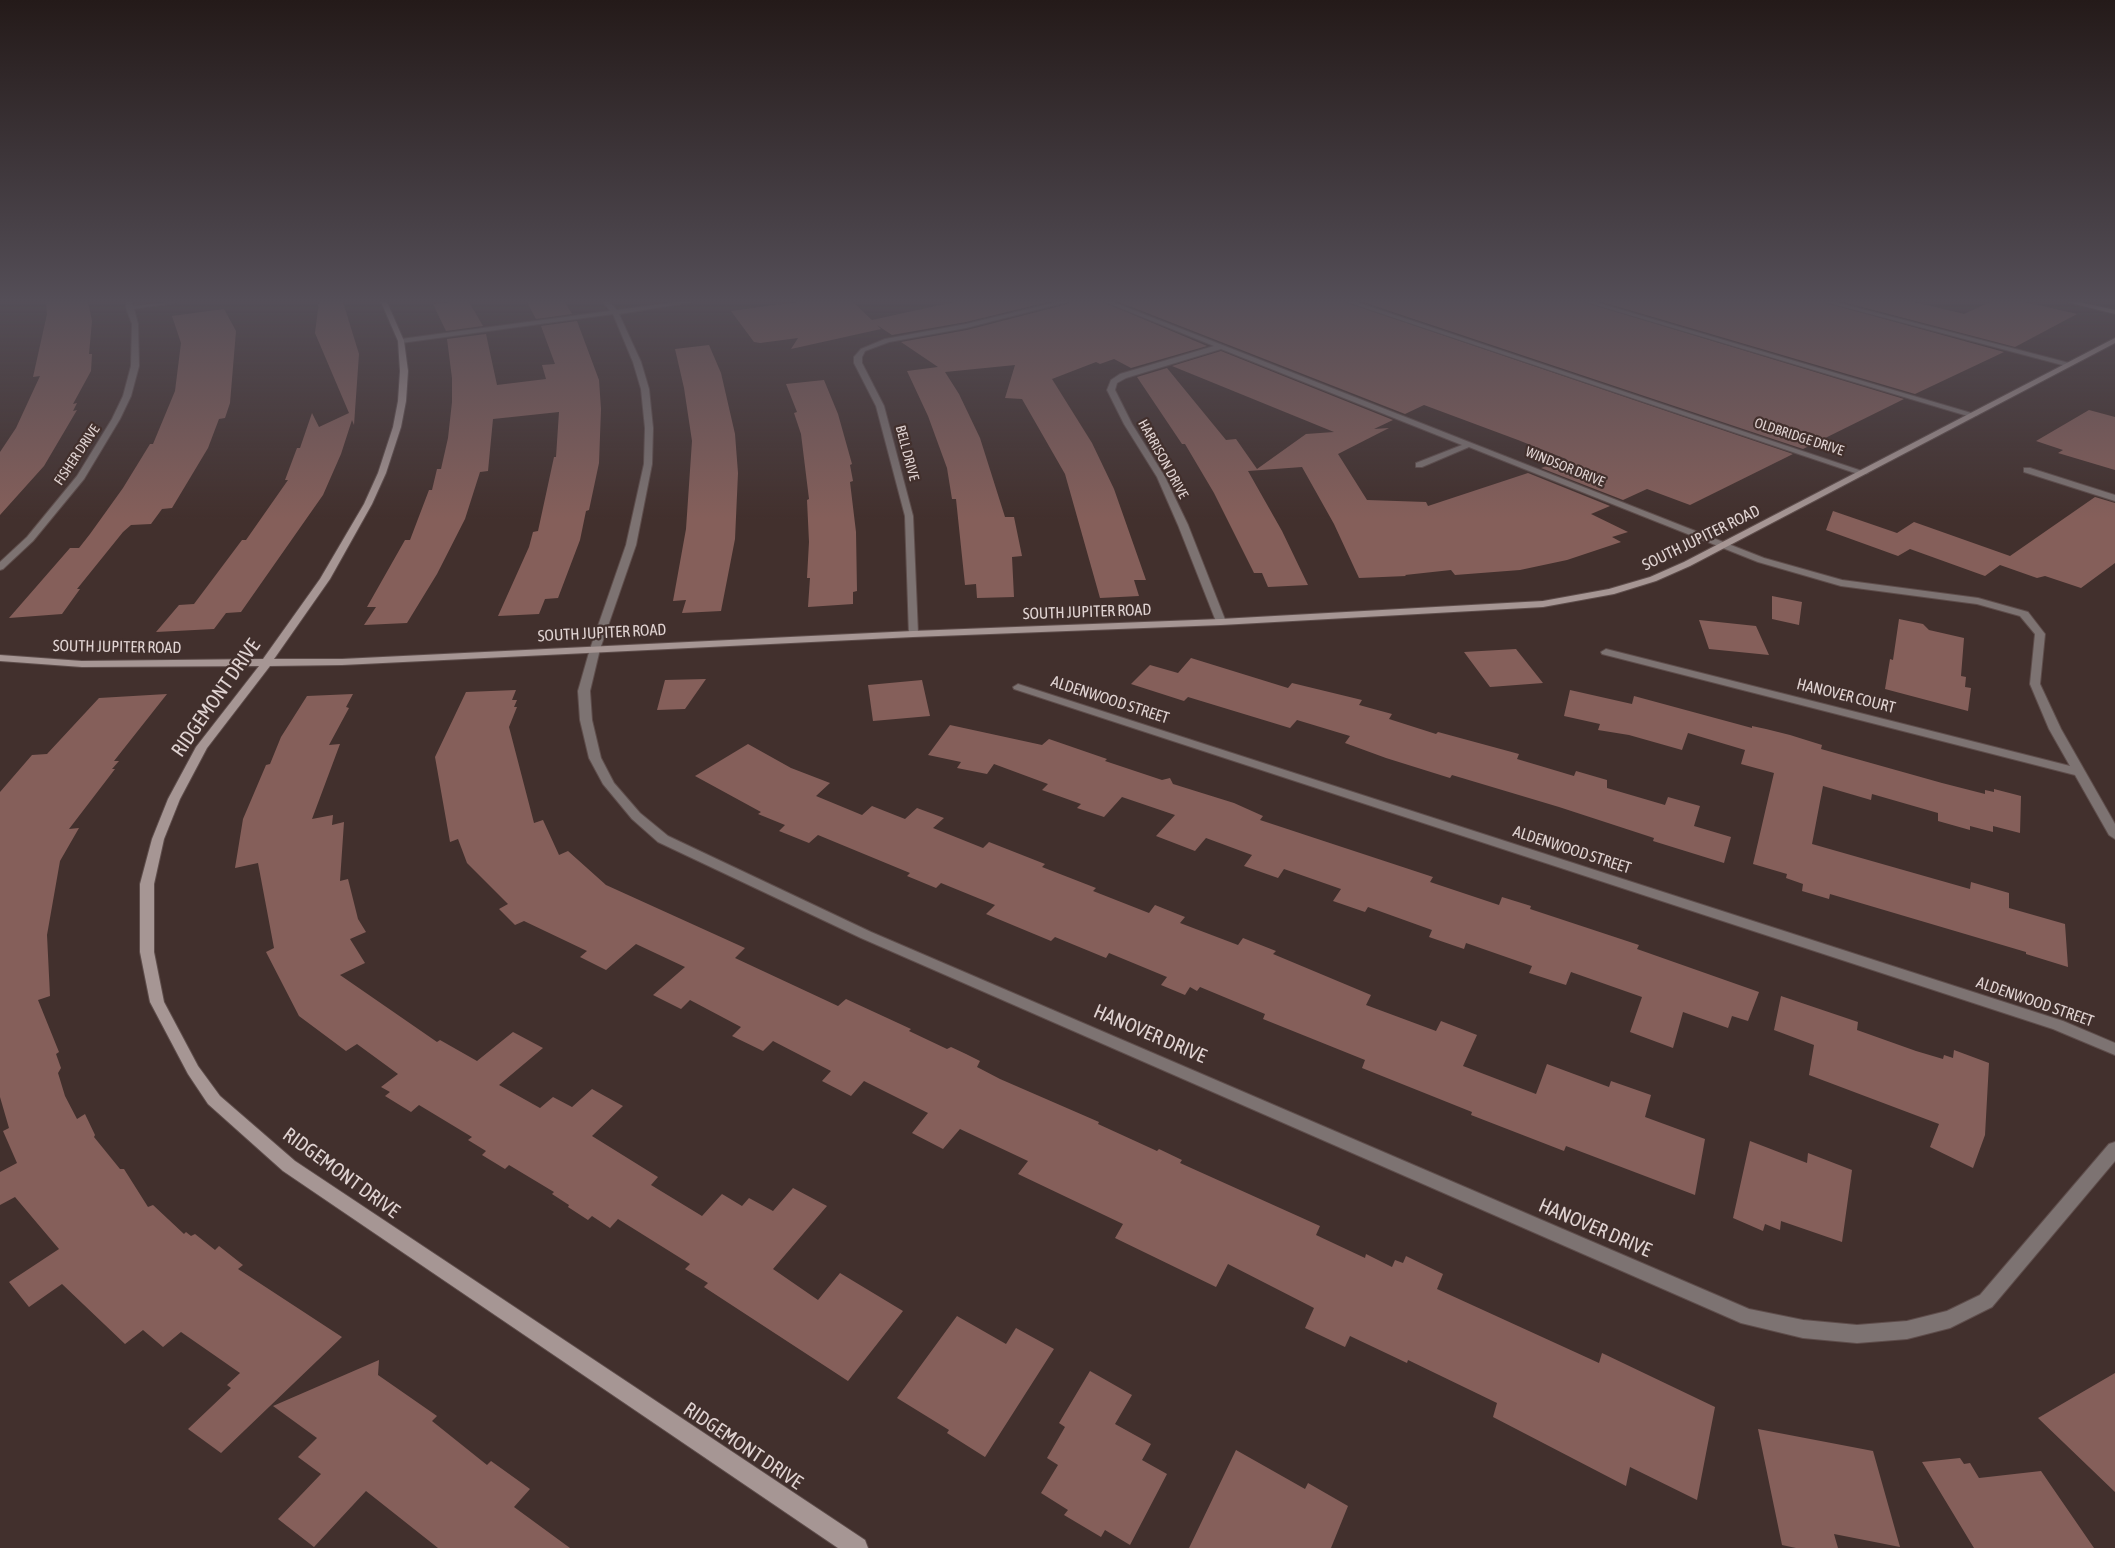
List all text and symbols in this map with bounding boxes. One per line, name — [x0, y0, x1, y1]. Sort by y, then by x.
street label: OLDBRIDGE DRIVE — [1752, 415, 1846, 459]
street label: HARRISON DRIVE — [1134, 416, 1192, 502]
street label: FISHER DRIVE — [51, 422, 103, 488]
street label: BELL DRIVE — [892, 423, 922, 483]
street label: WINDSOR DRIVE — [1523, 443, 1607, 491]
street label: SOUTH JUPITER ROAD — [1639, 501, 1763, 575]
street label: SOUTH JUPITER ROAD — [1022, 600, 1152, 624]
street label: SOUTH JUPITER ROAD — [537, 620, 667, 646]
street label: RIDGEMONT DRIVE — [166, 634, 266, 762]
street label: SOUTH JUPITER ROAD — [53, 636, 181, 658]
street label: ALDENWOOD STREET — [1049, 672, 1171, 728]
street label: HANOVER COURT — [1795, 674, 1897, 718]
street label: ALDENWOOD STREET — [1511, 822, 1633, 878]
street label: ALDENWOOD STREET — [1974, 973, 2096, 1031]
street label: HANOVER DRIVE — [1090, 999, 1210, 1069]
street label: RIDGEMONT DRIVE — [278, 1123, 404, 1223]
street label: HANOVER DRIVE — [1535, 1193, 1655, 1263]
street label: RIDGEMONT DRIVE — [679, 1397, 807, 1495]

